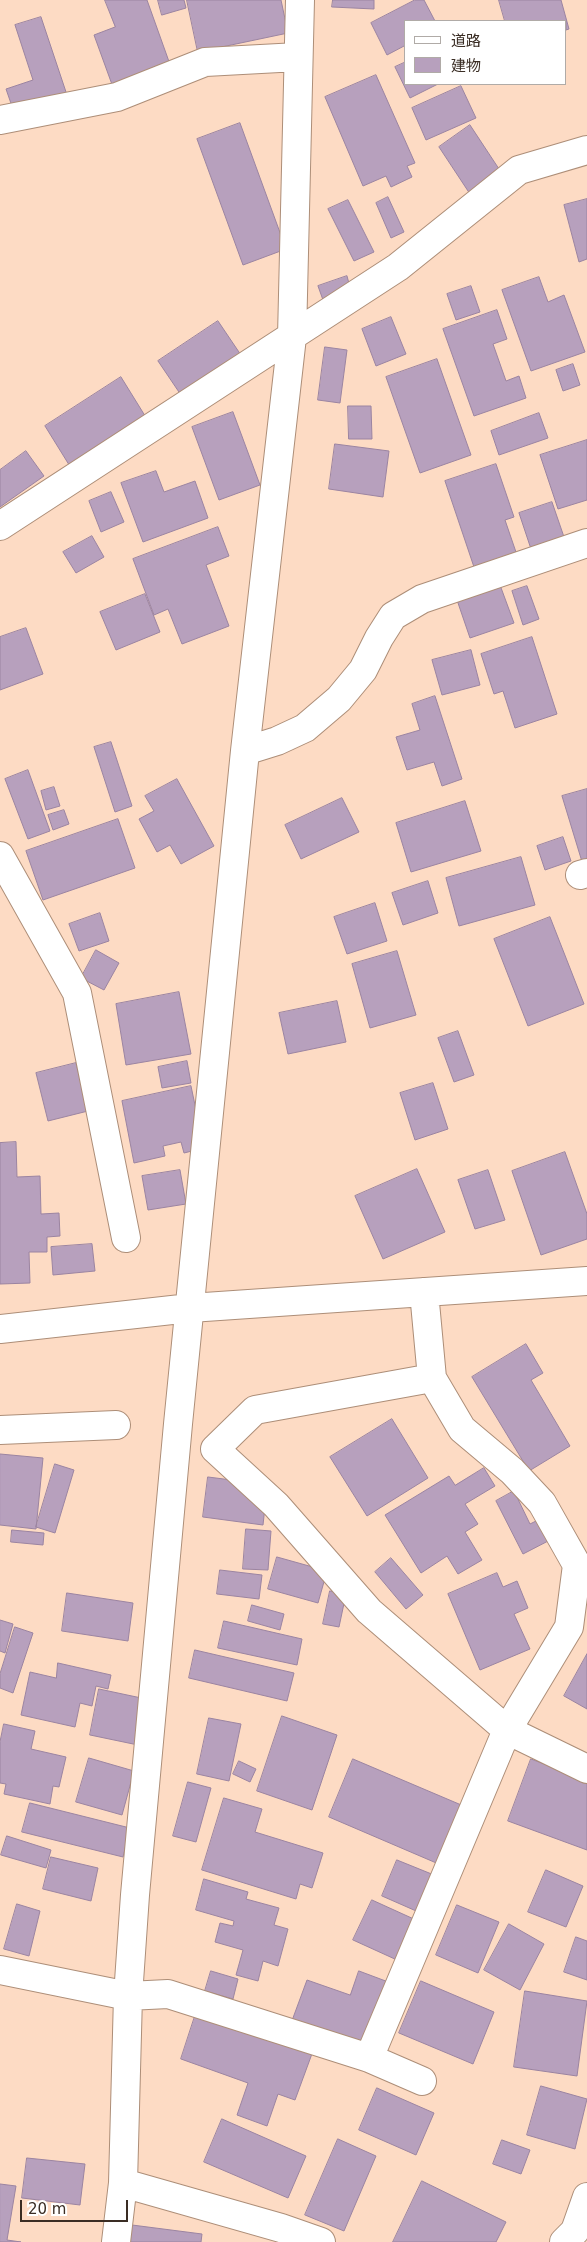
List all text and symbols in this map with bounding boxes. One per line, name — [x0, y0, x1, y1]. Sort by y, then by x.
legend — [404, 20, 567, 85]
text: 道路 — [451, 32, 481, 50]
text: 建物 — [451, 57, 481, 75]
scale bar — [22, 2190, 130, 2222]
text: 20 m — [28, 2200, 66, 2218]

